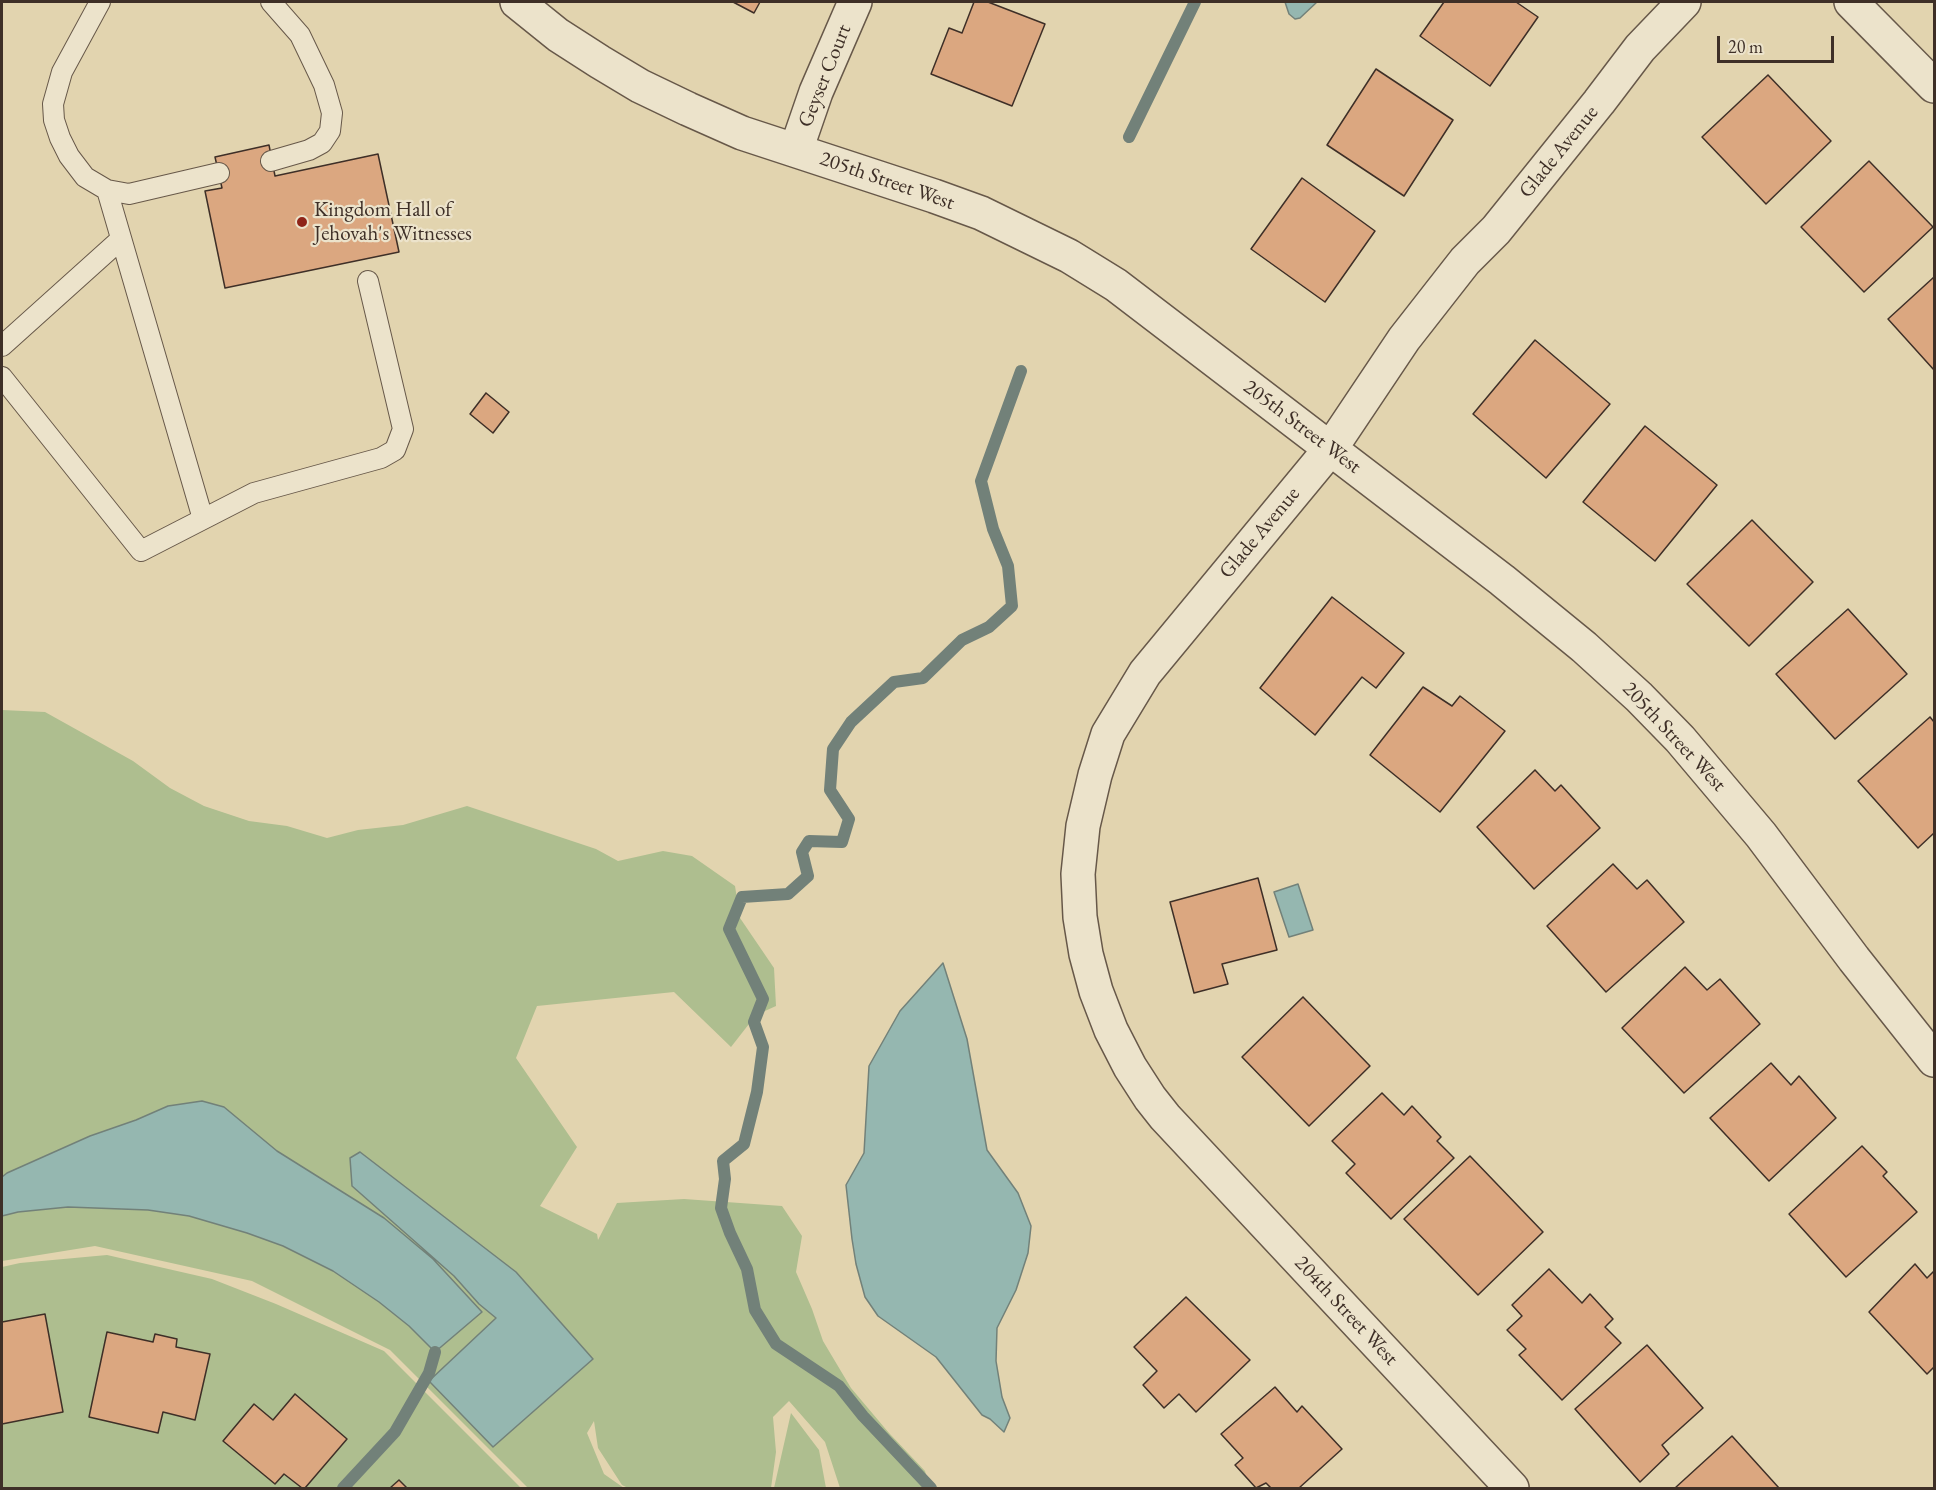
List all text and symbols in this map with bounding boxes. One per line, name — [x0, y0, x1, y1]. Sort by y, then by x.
street label: Geyser Court — [793, 21, 857, 131]
scale bar — [1720, 24, 1837, 62]
text: 20 m — [1728, 35, 1763, 58]
street label: Glade Avenue — [1514, 101, 1604, 203]
street label: 205th Street West — [816, 146, 958, 216]
place label: Kingdom Hall of Jehovah's Witnesses — [314, 197, 472, 247]
marker: Kingdom Hall of Jehovah's Witnesses — [295, 215, 309, 229]
street label: 205th Street West — [1238, 375, 1366, 479]
street label: Glade Avenue — [1214, 482, 1306, 584]
street label: 205th Street West — [1617, 677, 1731, 797]
street label: 204th Street West — [1289, 1251, 1403, 1371]

